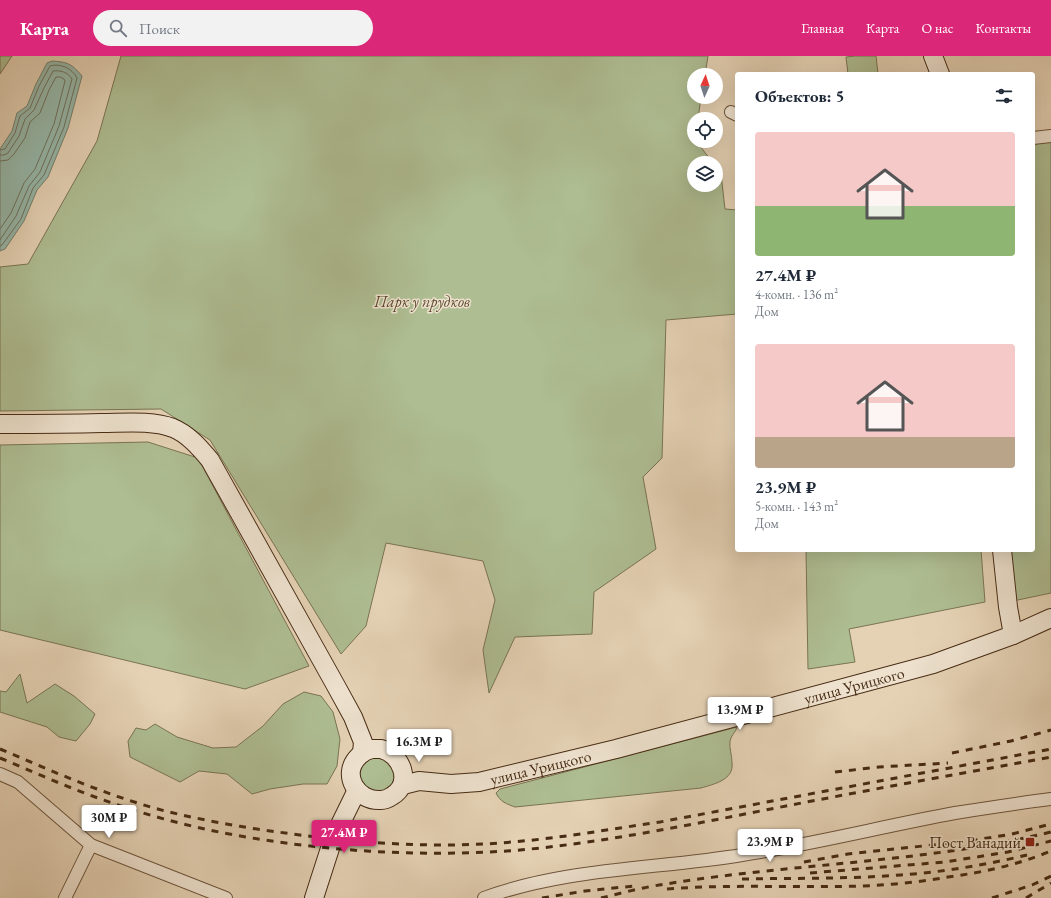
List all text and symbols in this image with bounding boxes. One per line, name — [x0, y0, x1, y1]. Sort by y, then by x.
search box — [93, 10, 373, 46]
text: Карта — [20, 16, 69, 41]
icon: search — [107, 17, 129, 39]
text: Поиск — [139, 19, 180, 38]
text: Главная — [801, 19, 844, 37]
text: Карта — [866, 19, 899, 37]
text: О нас — [921, 19, 953, 37]
text: Контакты — [975, 19, 1031, 37]
north arrow — [687, 68, 723, 104]
map controls — [687, 68, 723, 192]
text: Объектов: 5 — [755, 85, 845, 107]
icon: filters — [993, 85, 1015, 107]
button: locate — [687, 112, 723, 148]
button: layers — [687, 156, 723, 192]
icon: home — [849, 158, 921, 230]
text: 27.4M ₽ — [755, 264, 816, 286]
text: 4-комн. · 136 m² — [755, 286, 838, 303]
park label: Парк у прудков — [373, 291, 470, 312]
text: Дом — [755, 303, 779, 320]
icon: home — [849, 370, 921, 442]
text: 23.9M ₽ — [755, 476, 816, 498]
text: 5-комн. · 143 m² — [755, 498, 838, 515]
text: Дом — [755, 515, 779, 532]
street label: улица Урицкого — [801, 662, 907, 709]
pin: 13.9M ₽ — [703, 697, 777, 731]
text: 13.9M ₽ — [717, 701, 763, 718]
pin: 16.3M ₽ — [382, 729, 456, 763]
text: 16.3M ₽ — [396, 733, 442, 750]
street label: улица Урицкого — [488, 745, 593, 789]
pin: 30M ₽ — [81, 805, 137, 839]
text: 30M ₽ — [91, 809, 127, 826]
pin: 27.4M ₽ — [307, 820, 381, 854]
text: 27.4M ₽ — [321, 824, 367, 841]
pin: 23.9M ₽ — [733, 829, 807, 863]
place label: Пост Ванадий — [929, 832, 1022, 853]
text: 23.9M ₽ — [747, 833, 793, 850]
marker: Пост Ванадий — [1024, 836, 1036, 848]

